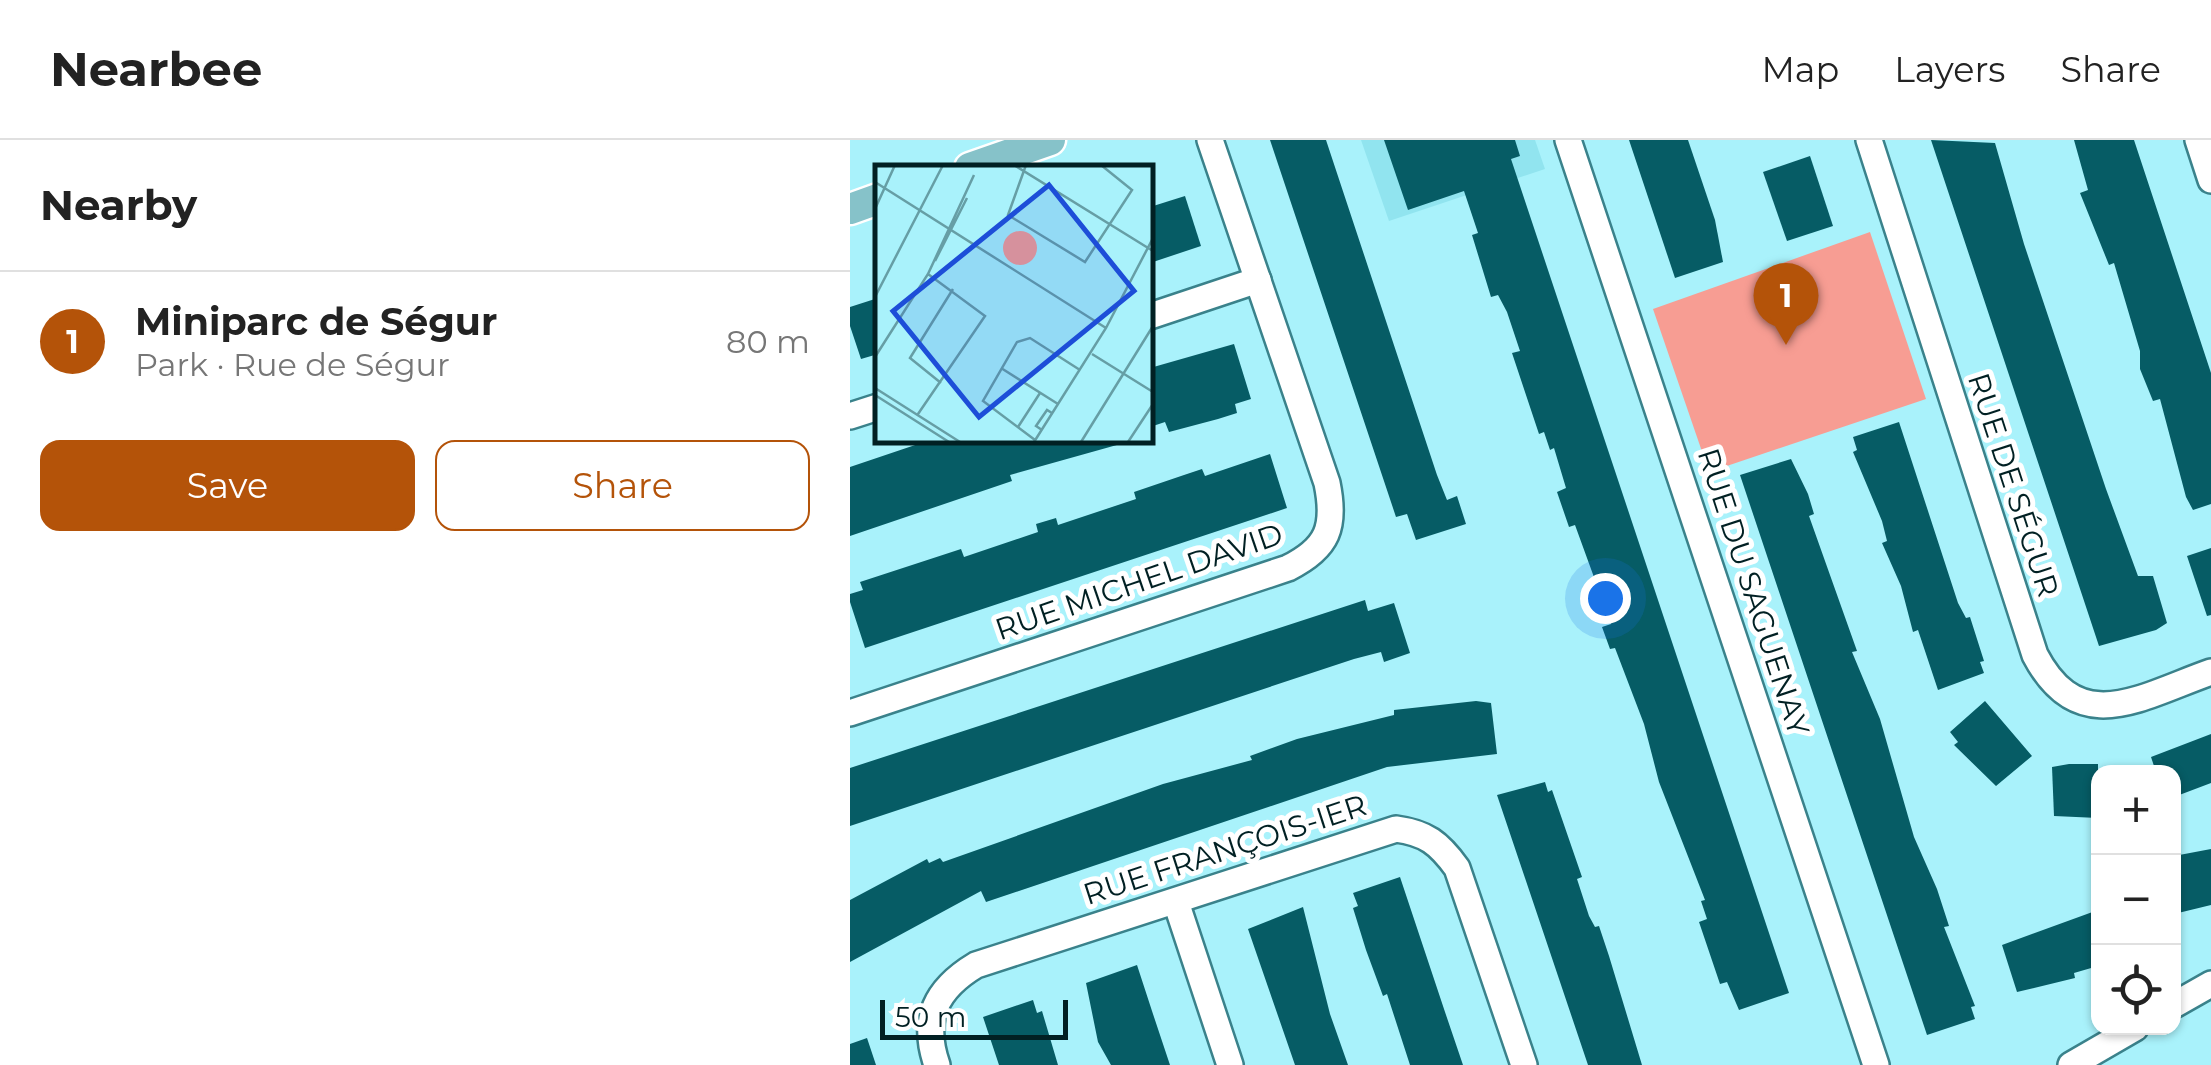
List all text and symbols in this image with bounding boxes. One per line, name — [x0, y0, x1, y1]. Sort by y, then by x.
text: Nearbee — [50, 40, 262, 98]
text: Map — [1761, 48, 1839, 91]
text: Layers — [1894, 48, 2005, 91]
text: Share — [2060, 48, 2161, 91]
inset map — [875, 165, 1152, 442]
text: Nearby — [40, 179, 197, 231]
pin: 1 — [1754, 262, 1818, 345]
text: Miniparc de Ségur — [135, 298, 497, 345]
text: 1 — [66, 322, 79, 361]
text: 80 m — [726, 322, 810, 361]
text: Park · Rue de Ségur — [135, 345, 450, 384]
street label: RUE DE SÉGUR — [1960, 368, 2067, 601]
button: Save — [40, 440, 415, 531]
button: Share — [435, 440, 810, 531]
street label: RUE DU SAGUENAY — [1690, 443, 1818, 741]
street label: RUE MICHEL DAVID — [990, 515, 1287, 648]
your location — [1580, 573, 1631, 624]
map controls — [2091, 765, 2181, 1035]
button: + — [2091, 765, 2181, 855]
street label: RUE FRANÇOIS-IER — [1079, 786, 1371, 913]
button: − — [2091, 855, 2181, 945]
button: locate — [2091, 945, 2181, 1035]
scale bar — [880, 995, 1068, 1040]
text: 50 m — [895, 1000, 966, 1034]

